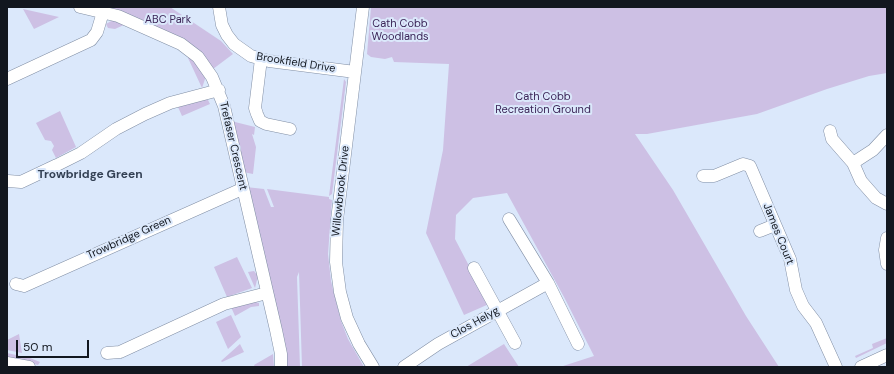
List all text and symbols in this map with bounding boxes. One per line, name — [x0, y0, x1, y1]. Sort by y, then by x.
park label: ABC Park — [145, 13, 191, 27]
park label: Cath Cobb Woodlands — [371, 17, 429, 43]
street label: Brookfield Drive — [256, 50, 336, 76]
park label: Cath Cobb Recreation Ground — [495, 90, 591, 116]
street label: Trefaser Crescent — [216, 100, 250, 192]
street label: Willowbrook Drive — [330, 145, 352, 237]
district label: Trowbridge Green — [37, 168, 143, 182]
street label: James Court — [760, 201, 796, 267]
street label: Trowbridge Green — [85, 214, 173, 262]
street label: Clos Helyg — [448, 304, 502, 342]
scale bar — [18, 332, 91, 358]
text: 50 m — [23, 339, 52, 355]

